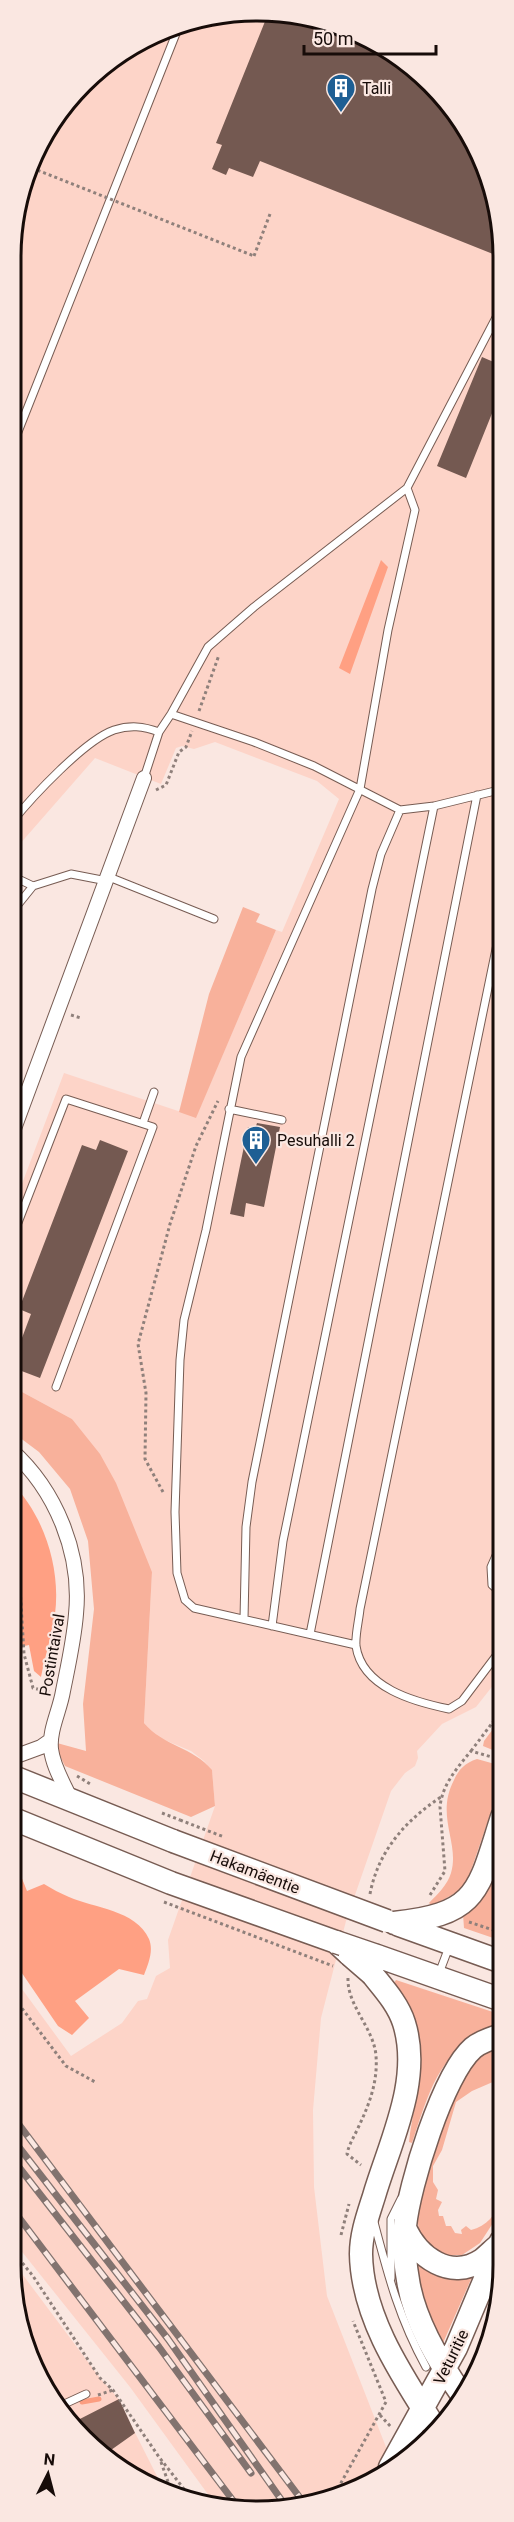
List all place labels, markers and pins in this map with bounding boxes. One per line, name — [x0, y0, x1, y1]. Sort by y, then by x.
building icon: Talli — [325, 72, 357, 114]
place label: Talli — [362, 79, 391, 98]
building icon: Pesuhalli 2 — [240, 1124, 272, 1166]
place label: Pesuhalli 2 — [277, 1131, 355, 1150]

